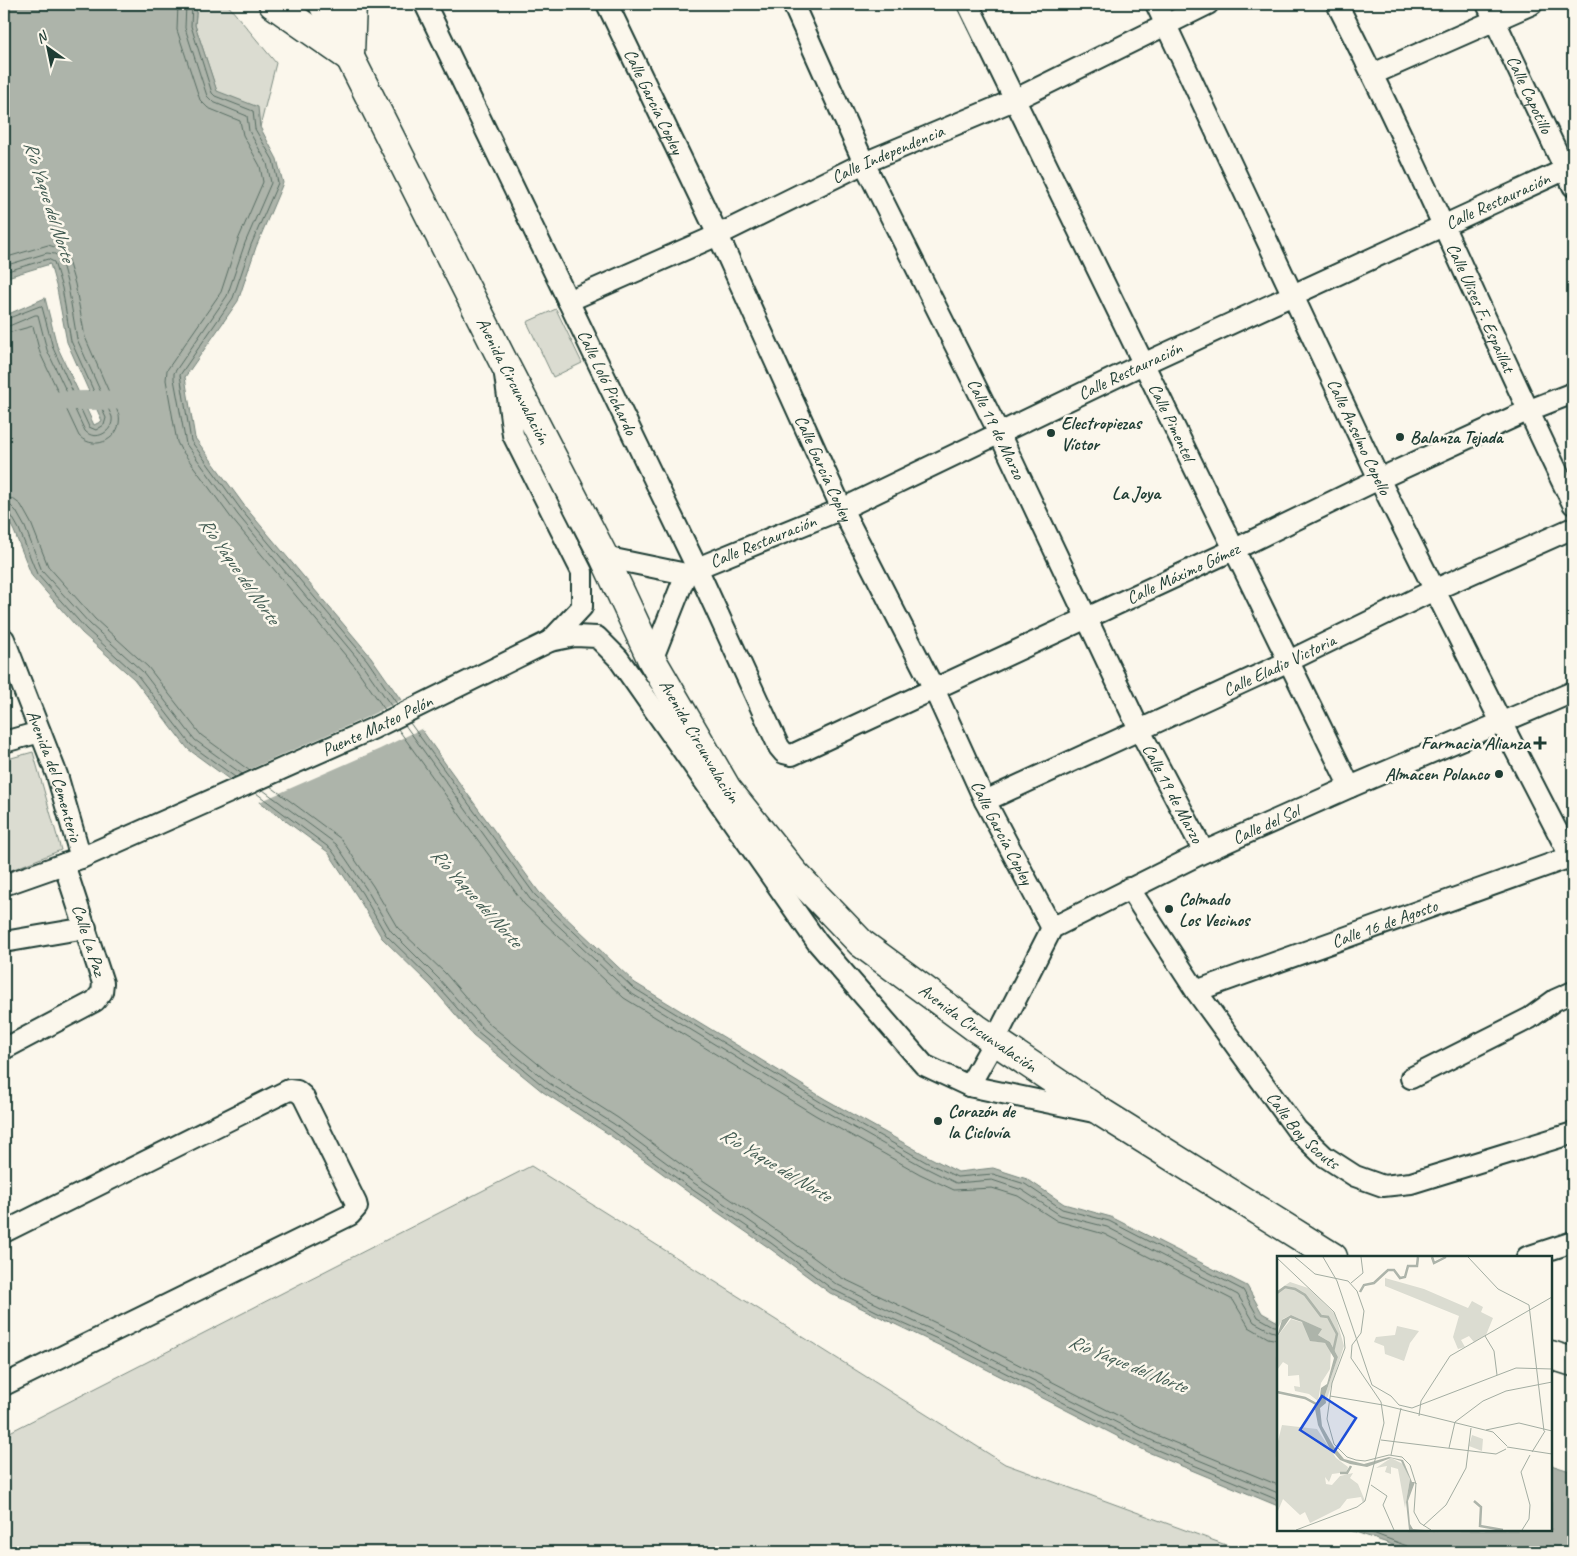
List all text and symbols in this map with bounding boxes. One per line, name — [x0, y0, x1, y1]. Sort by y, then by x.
north arrow — [22, 22, 72, 72]
text: N — [33, 27, 51, 47]
street label: Calle García Copley — [619, 45, 689, 159]
street label: Calle Capotillo — [1502, 52, 1558, 138]
street label: Calle Independencia — [828, 119, 948, 188]
water label: Río Yaque del Norte — [18, 138, 81, 267]
street label: Calle Restauración — [1442, 167, 1554, 234]
street label: Calle Ulises F. Espaillat — [1442, 240, 1521, 378]
street label: Avenida Circunvalación — [472, 314, 555, 449]
street label: Calle Loló Pichardo — [573, 326, 643, 440]
street label: Calle Restauración — [1074, 336, 1186, 405]
street label: Calle 19 de Marzo — [962, 375, 1031, 484]
street label: Calle Anselmo Copello — [1322, 375, 1397, 500]
street label: Calle Pimentel — [1144, 380, 1201, 467]
street label: Calle García Copley — [790, 411, 858, 526]
place label: Electropiezas Víctor — [1061, 412, 1143, 455]
place label: Balanza Tejada — [1410, 426, 1504, 448]
marker: Electropiezas Víctor — [1045, 427, 1057, 439]
marker: Balanza Tejada — [1394, 431, 1406, 443]
district label: La Joya — [1112, 481, 1162, 505]
street label: Calle Restauración — [706, 509, 820, 573]
water label: Río Yaque del Norte — [194, 513, 286, 631]
street label: Calle Máximo Gómez — [1123, 537, 1245, 609]
street label: Calle Eladio Victoria — [1219, 628, 1340, 701]
street label: Avenida Circunvalación — [655, 676, 745, 808]
street label: Puente Mateo Pelón — [318, 690, 437, 761]
street label: Avenida del Cementerio — [22, 707, 87, 846]
place label: Farmacia Alianza — [1421, 732, 1532, 754]
marker: Farmacia Alianza — [1534, 737, 1546, 749]
street label: Calle 19 de Marzo — [1138, 740, 1209, 848]
place label: Almacen Polanco — [1385, 763, 1490, 785]
marker: Almacen Polanco — [1493, 768, 1505, 780]
street label: Calle García Copley — [966, 777, 1039, 890]
street label: Calle del Sol — [1229, 799, 1305, 849]
water label: Río Yaque del Norte — [426, 843, 529, 954]
place label: Colmado Los Vecinos — [1179, 888, 1251, 931]
street label: Calle 16 de Agosto — [1328, 894, 1442, 953]
street label: Calle La Paz — [67, 902, 112, 981]
marker: Colmado Los Vecinos — [1163, 903, 1175, 915]
street label: Avenida Circunvalación — [915, 979, 1042, 1077]
street label: Calle Boy Scouts — [1262, 1087, 1345, 1175]
place label: Corazón de la Ciclovía — [948, 1100, 1017, 1143]
marker: Corazón de la Ciclovía — [932, 1115, 944, 1127]
water label: Río Yaque del Norte — [716, 1122, 838, 1209]
inset map — [1277, 1256, 1552, 1531]
water label: Río Yaque del Norte — [1065, 1329, 1193, 1399]

